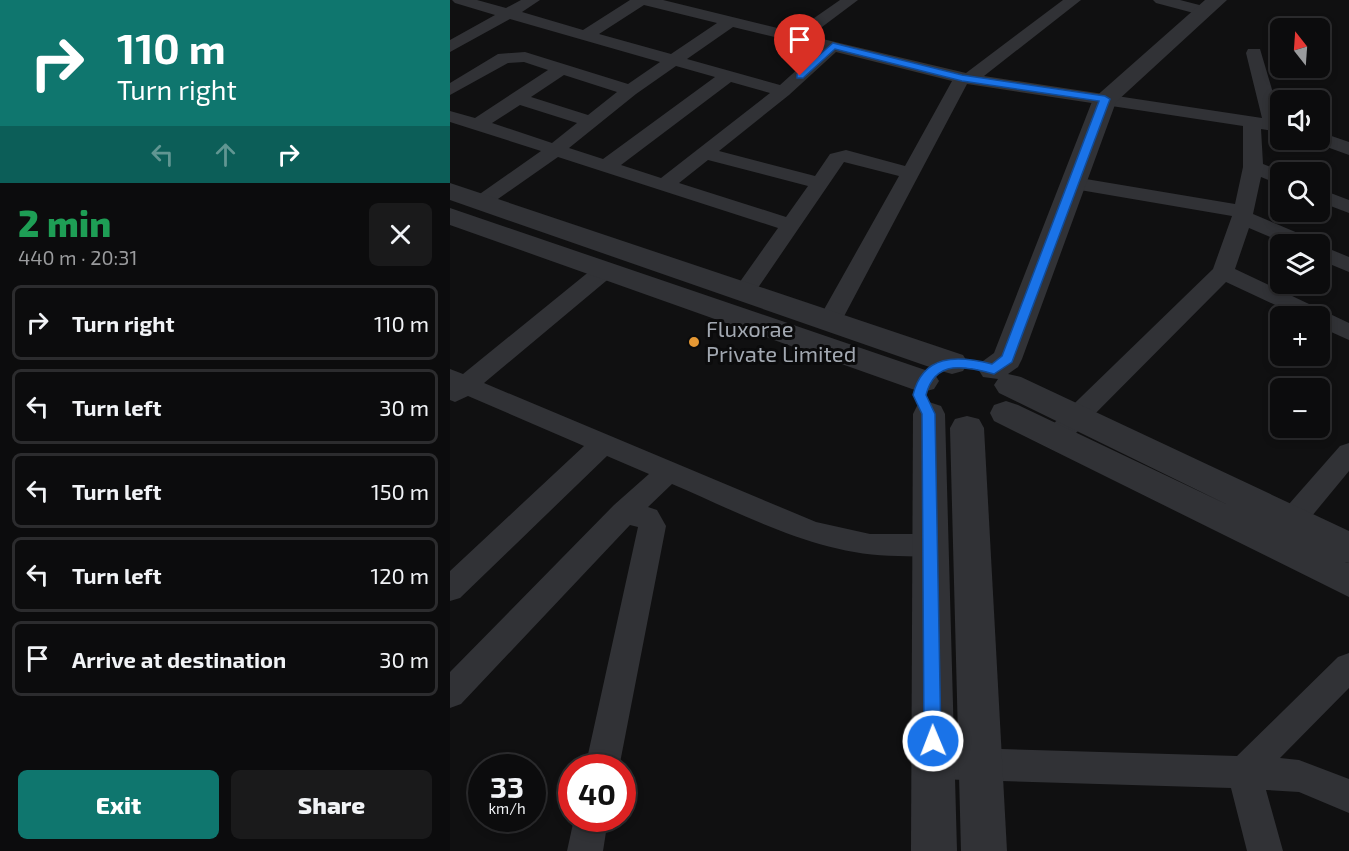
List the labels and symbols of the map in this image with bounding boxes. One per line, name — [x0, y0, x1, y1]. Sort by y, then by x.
pin — [774, 14, 825, 76]
north arrow — [1270, 18, 1330, 78]
place label: Fluxorae Private Limited — [706, 315, 856, 366]
marker: Fluxorae Private Limited — [687, 335, 701, 349]
position arrow — [901, 709, 965, 773]
speed limit sign: 40 — [558, 754, 636, 832]

